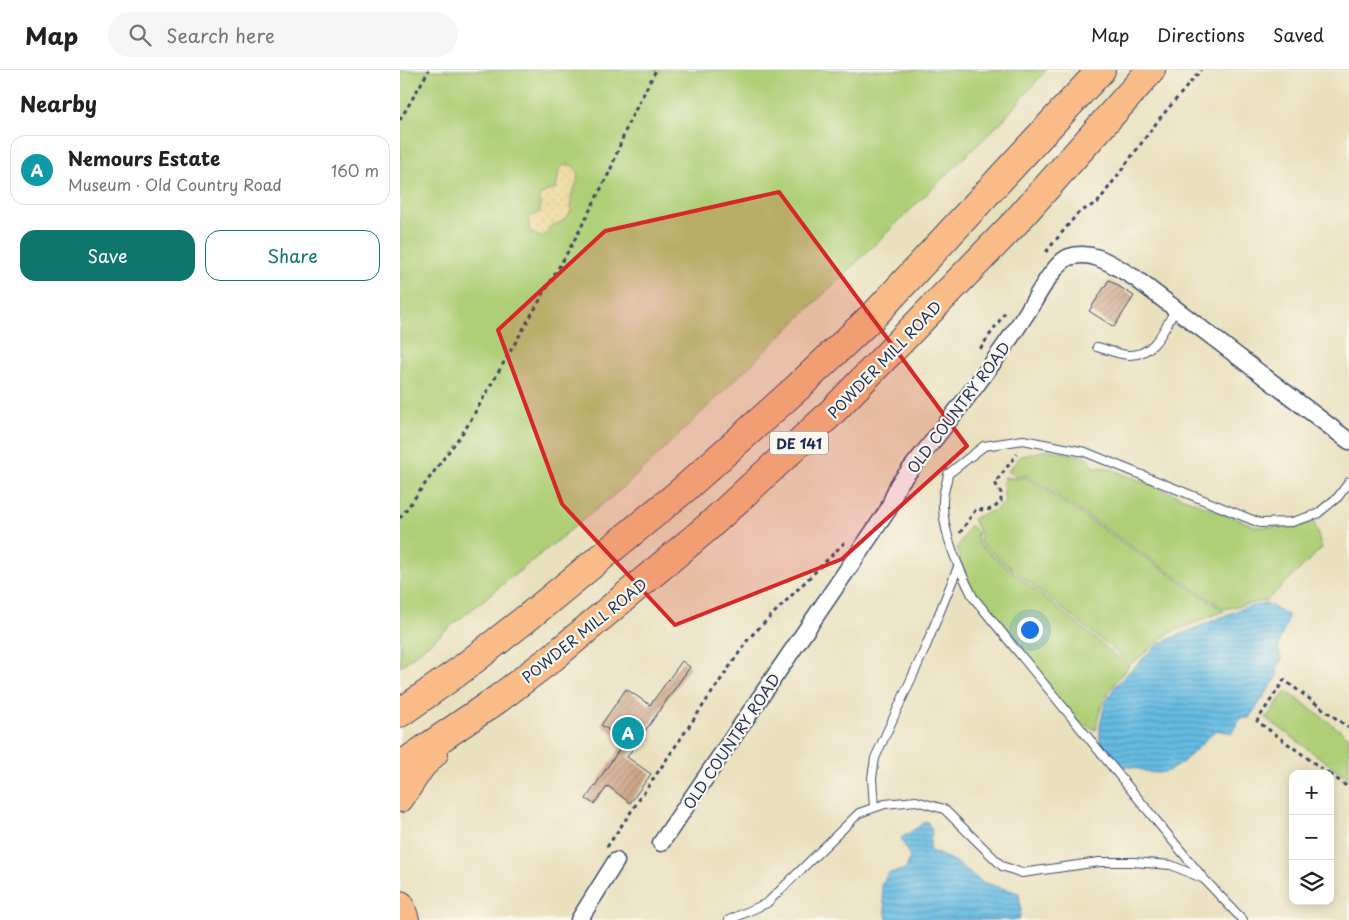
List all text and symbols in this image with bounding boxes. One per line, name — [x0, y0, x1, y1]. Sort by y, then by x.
search box — [108, 12, 458, 57]
text: Map — [25, 17, 78, 53]
icon: search — [126, 21, 154, 49]
text: Search here — [166, 21, 275, 49]
text: Map — [1091, 21, 1129, 48]
text: Directions — [1157, 21, 1245, 48]
text: Saved — [1273, 21, 1324, 48]
text: Nearby — [20, 87, 97, 119]
text: Nemours Estate — [68, 144, 220, 172]
text: A — [31, 158, 43, 182]
text: 160 m — [331, 158, 379, 182]
text: Museum · Old Country Road — [68, 172, 282, 196]
button: Save — [20, 230, 195, 281]
button: Share — [205, 230, 380, 281]
street label: POWDER MILL ROAD — [822, 295, 946, 423]
street label: OLD COUNTRY ROAD — [901, 336, 1015, 478]
road number: DE 141 — [770, 432, 828, 454]
street label: POWDER MILL ROAD — [516, 572, 652, 688]
your location — [1017, 617, 1043, 643]
street label: OLD COUNTRY ROAD — [677, 668, 785, 814]
pin: A — [612, 714, 644, 752]
map controls — [1289, 770, 1334, 905]
button: + — [1289, 770, 1334, 815]
button: − — [1289, 815, 1334, 860]
button: layers — [1289, 860, 1334, 905]

